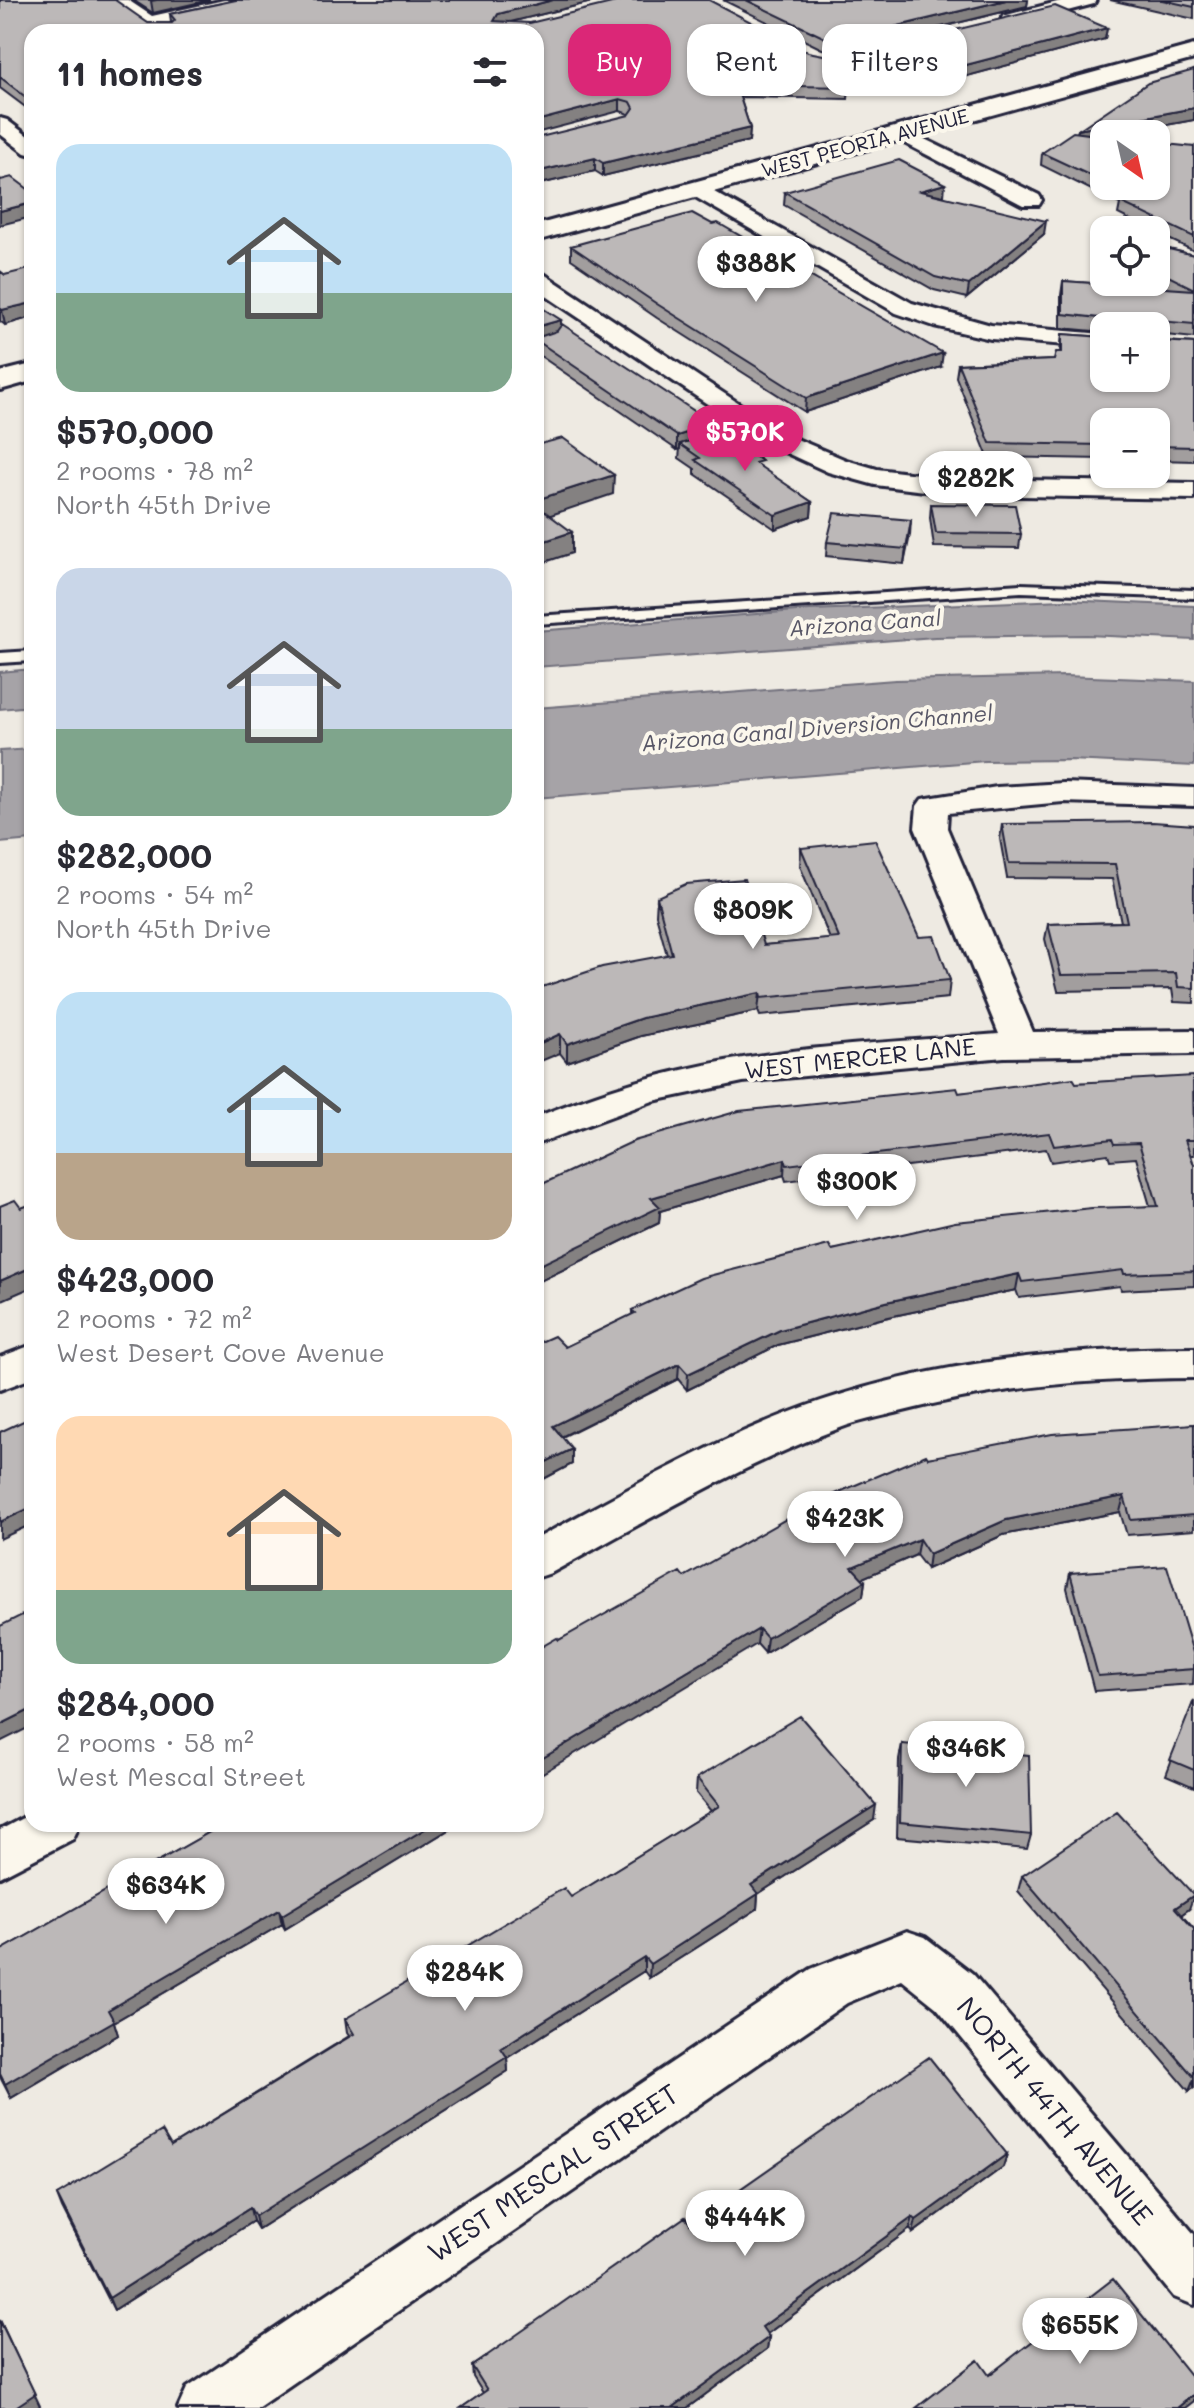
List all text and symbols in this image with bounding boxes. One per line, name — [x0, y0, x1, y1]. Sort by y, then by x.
chip: Buy — [568, 24, 671, 96]
chip: Rent — [687, 24, 806, 96]
chip: Filters — [822, 24, 967, 96]
text: 11 homes — [56, 50, 203, 95]
icon: filters — [468, 50, 512, 94]
street label: WEST PEORIA AVENUE — [758, 102, 971, 182]
north arrow — [1090, 120, 1170, 200]
map controls — [1090, 120, 1170, 488]
icon: home — [212, 196, 356, 340]
button: locate — [1090, 216, 1170, 296]
pin: $388K — [700, 236, 812, 304]
text: $388K — [715, 245, 797, 279]
button: + — [1090, 312, 1170, 392]
pin: $570K — [689, 405, 801, 473]
text: $570,000 — [56, 408, 214, 453]
button: − — [1090, 408, 1170, 488]
text: $570K — [705, 414, 785, 448]
pin: $282K — [920, 451, 1032, 519]
text: 2 rooms · 78 m² — [56, 453, 253, 487]
text: $282K — [937, 460, 1015, 494]
text: North 45th Drive — [56, 487, 272, 521]
water label: Arizona Canal — [788, 603, 942, 642]
icon: home — [212, 620, 356, 764]
water label: Arizona Canal Diversion Channel — [640, 698, 994, 757]
text: $282,000 — [56, 832, 212, 877]
text: 2 rooms · 54 m² — [56, 877, 253, 911]
pin: $809K — [697, 883, 809, 951]
text: $809K — [712, 892, 794, 926]
text: North 45th Drive — [56, 911, 272, 945]
street label: WEST MERCER LANE — [743, 1030, 977, 1085]
icon: home — [212, 1044, 356, 1188]
pin: $300K — [801, 1154, 913, 1222]
text: $300K — [816, 1163, 898, 1197]
text: $423,000 — [56, 1256, 214, 1301]
text: 2 rooms · 72 m² — [56, 1301, 252, 1335]
text: West Desert Cove Avenue — [56, 1335, 385, 1369]
icon: home — [212, 1468, 356, 1612]
pin: $423K — [789, 1491, 901, 1559]
text: $423K — [805, 1500, 885, 1534]
text: $284,000 — [56, 1680, 215, 1725]
pin: $346K — [910, 1721, 1022, 1789]
text: 2 rooms · 58 m² — [56, 1725, 254, 1759]
text: $346K — [926, 1730, 1007, 1764]
text: West Mescal Street — [56, 1759, 306, 1793]
pin: $634K — [110, 1858, 222, 1926]
text: $634K — [126, 1867, 207, 1901]
pin: $284K — [409, 1945, 521, 2013]
text: $284K — [425, 1954, 505, 1988]
street label: NORTH 44TH AVENUE — [950, 1989, 1162, 2232]
street label: WEST MESCAL STREET — [420, 2075, 685, 2270]
pin: $444K — [689, 2190, 801, 2258]
text: $444K — [704, 2199, 786, 2233]
pin: $655K — [1024, 2298, 1136, 2366]
text: $655K — [1040, 2307, 1120, 2341]

